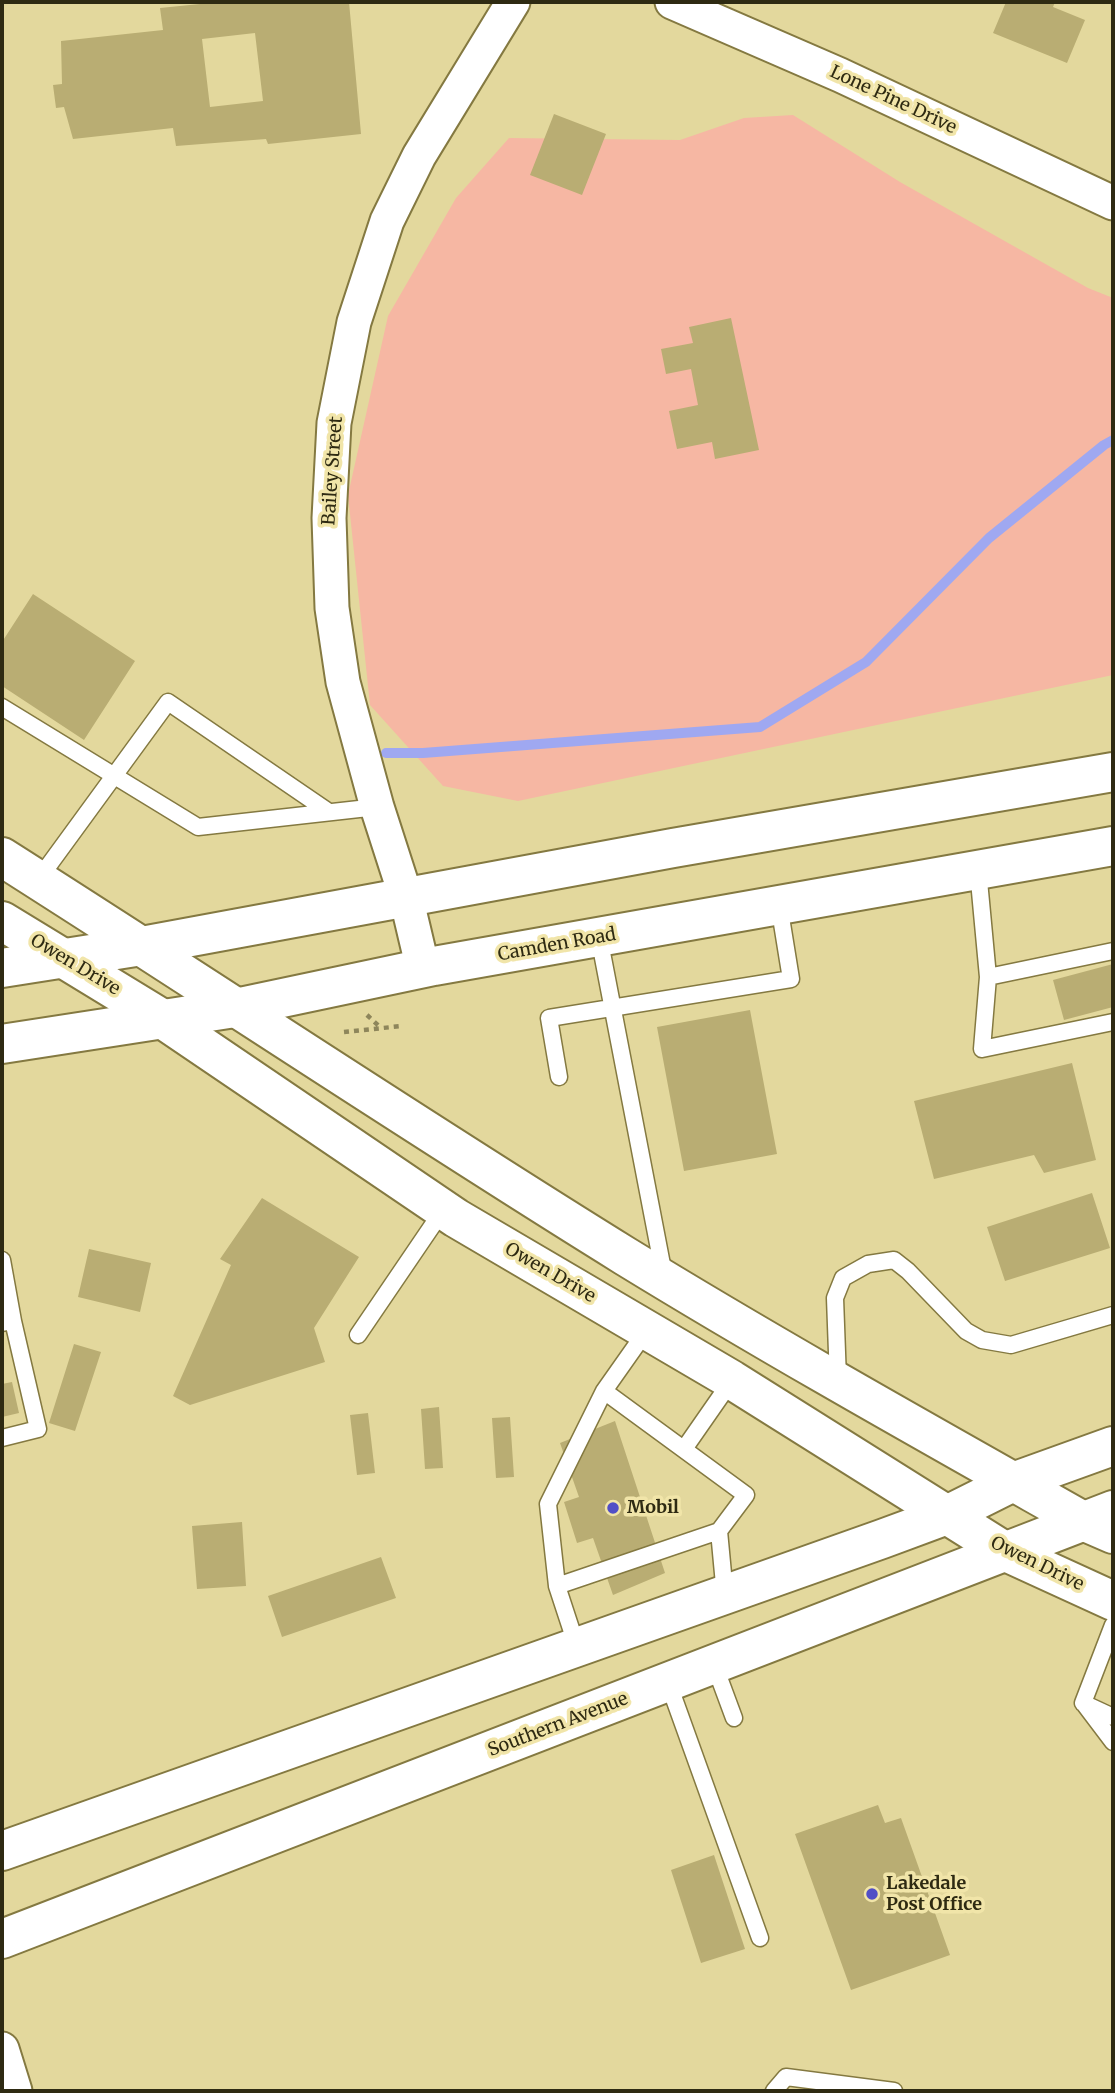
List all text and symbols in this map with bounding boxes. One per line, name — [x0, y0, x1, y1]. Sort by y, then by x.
street label: Lone Pine Drive — [826, 61, 960, 139]
street label: Bailey Street — [318, 416, 348, 526]
street label: Camden Road — [496, 924, 618, 966]
street label: Owen Drive — [26, 930, 124, 1000]
street label: Owen Drive — [501, 1238, 599, 1308]
place label: Mobil — [627, 1497, 679, 1519]
marker: Mobil — [605, 1500, 621, 1516]
street label: Owen Drive — [987, 1532, 1087, 1596]
street label: Southern Avenue — [485, 1688, 631, 1762]
place label: Lakedale Post Office — [886, 1873, 982, 1916]
marker: Lakedale Post Office — [864, 1886, 880, 1902]

